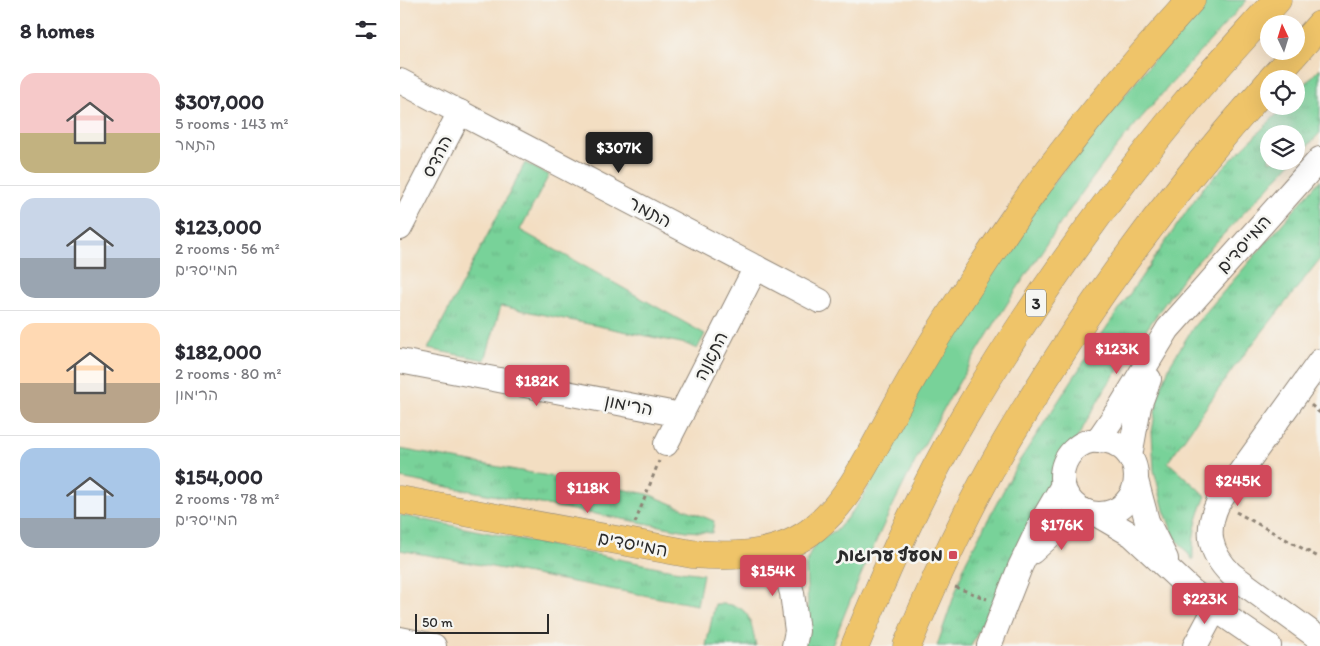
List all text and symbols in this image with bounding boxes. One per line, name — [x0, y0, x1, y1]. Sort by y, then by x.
north arrow — [1260, 15, 1305, 60]
map controls — [1260, 15, 1305, 170]
icon: filters — [352, 16, 380, 44]
text: 8 homes — [20, 18, 95, 43]
button: locate — [1260, 70, 1305, 115]
text: $307,000 — [175, 89, 264, 114]
icon: home — [60, 93, 120, 153]
text: 5 rooms · 143 m² — [175, 114, 289, 133]
button: layers — [1260, 125, 1305, 170]
street label: ההדס — [417, 131, 457, 181]
pin: $307K — [584, 132, 654, 174]
text: התמר — [175, 135, 216, 154]
text: $307K — [597, 138, 641, 157]
street label: התמר — [625, 192, 675, 232]
street label: המייסדים — [1212, 210, 1276, 278]
text: $123,000 — [175, 214, 262, 239]
icon: home — [60, 218, 120, 278]
text: 2 rooms · 56 m² — [175, 239, 280, 258]
text: המייסדים — [175, 260, 238, 279]
road number: 3 — [1026, 290, 1046, 316]
street label: התאנה — [689, 328, 733, 384]
pin: $123K — [1082, 332, 1152, 375]
text: $182,000 — [175, 339, 262, 364]
text: $123K — [1096, 339, 1138, 358]
icon: home — [60, 343, 120, 403]
text: 2 rooms · 80 m² — [175, 364, 281, 383]
pin: $182K — [502, 364, 572, 407]
text: $182K — [516, 371, 558, 390]
text: הרימון — [175, 385, 218, 404]
street label: הרימון — [603, 390, 655, 420]
text: $154,000 — [175, 464, 263, 489]
pin: $245K — [1203, 464, 1273, 507]
icon: home — [60, 468, 120, 528]
text: $245K — [1216, 471, 1260, 490]
pin: $118K — [553, 472, 623, 514]
text: $118K — [567, 478, 609, 497]
text: 2 rooms · 78 m² — [175, 489, 280, 508]
pin: $176K — [1027, 508, 1097, 551]
text: המייסדים — [175, 510, 238, 529]
text: $176K — [1041, 515, 1083, 534]
street label: המייסדים — [596, 526, 670, 562]
place label: מסעף ערוגות — [835, 544, 943, 566]
marker: מסעף ערוגות — [947, 549, 959, 561]
pin: $154K — [738, 554, 808, 597]
text: $154K — [751, 561, 795, 580]
pin: $223K — [1170, 582, 1240, 625]
text: $223K — [1183, 589, 1227, 608]
scale bar — [415, 611, 549, 634]
text: 50 m — [422, 614, 453, 631]

